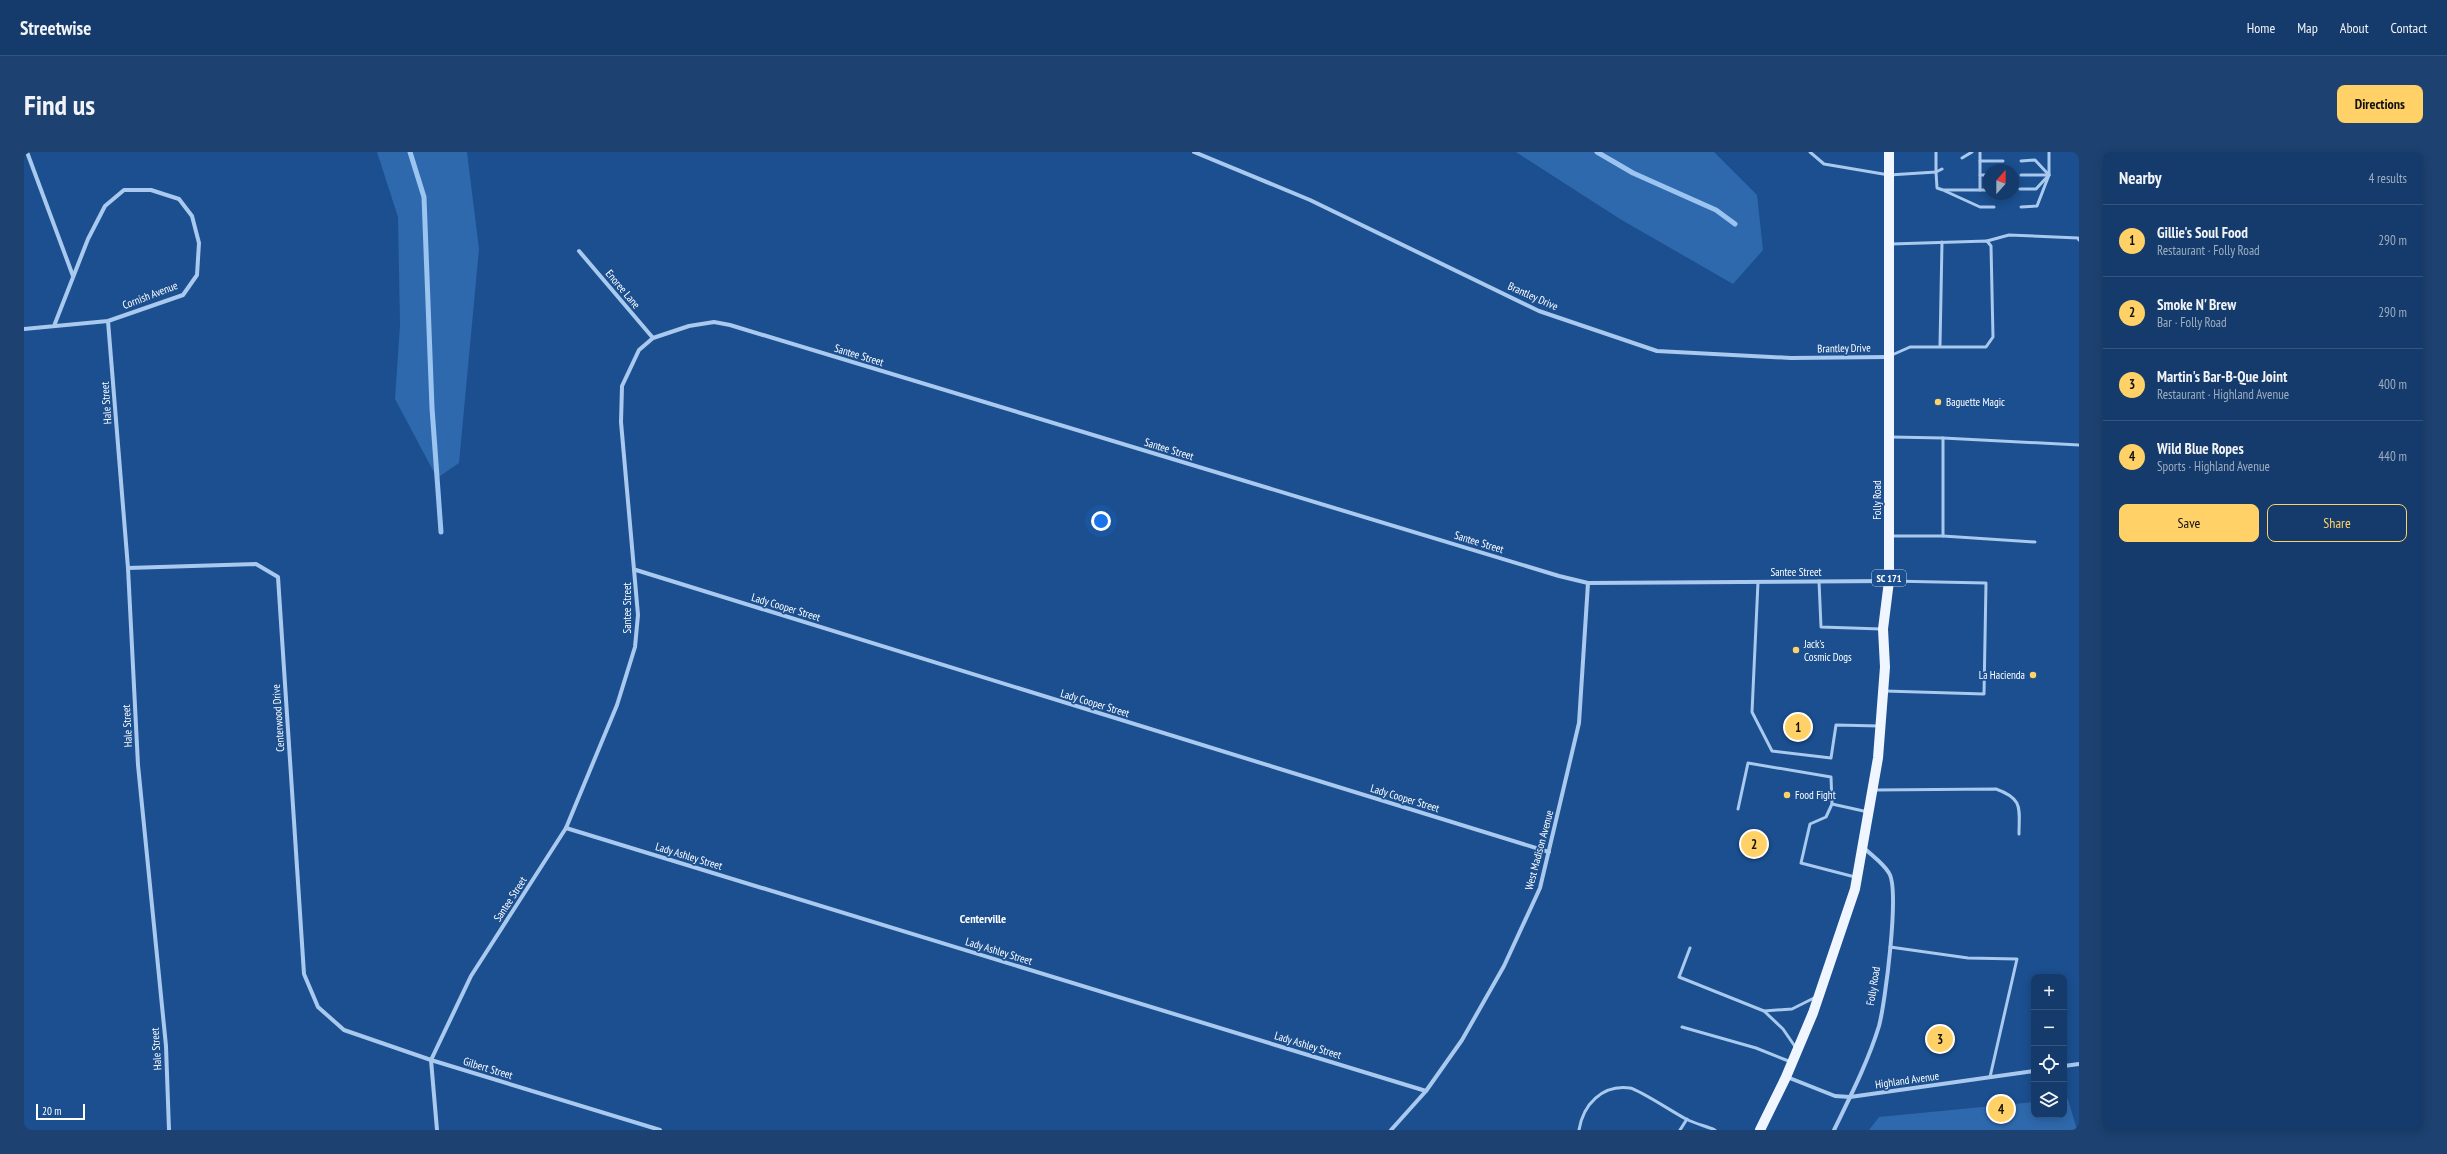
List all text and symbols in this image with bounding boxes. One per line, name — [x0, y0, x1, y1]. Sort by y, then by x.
text: Streetwise — [20, 16, 91, 40]
text: Home — [2247, 19, 2275, 37]
text: Map — [2297, 19, 2318, 37]
text: About — [2340, 19, 2369, 37]
text: Contact — [2391, 19, 2427, 37]
button: Directions — [2337, 85, 2423, 123]
text: Find us — [24, 86, 95, 123]
north arrow — [1983, 164, 2019, 200]
text: Nearby — [2119, 167, 2162, 189]
text: 4 results — [2368, 170, 2407, 187]
text: Gillie's Soul Food — [2157, 223, 2248, 242]
text: 1 — [2129, 232, 2135, 249]
text: 290 m — [2378, 232, 2407, 249]
text: Restaurant · Folly Road — [2157, 242, 2260, 259]
street label: Enoree Lane — [603, 267, 644, 312]
street label: Cornish Avenue — [120, 278, 180, 312]
street label: Brantley Drive — [1506, 279, 1561, 313]
text: Smoke N' Brew — [2157, 295, 2236, 314]
text: 2 — [2129, 304, 2135, 321]
text: 290 m — [2378, 304, 2407, 321]
text: Bar · Folly Road — [2157, 314, 2227, 331]
street label: Santee Street — [833, 341, 885, 369]
street label: Brantley Drive — [1817, 341, 1871, 355]
text: Martin's Bar-B-Que Joint — [2157, 367, 2287, 386]
text: 3 — [2129, 376, 2135, 393]
text: 400 m — [2378, 376, 2407, 393]
street label: Hale Street — [98, 381, 114, 425]
text: Restaurant · Highland Avenue — [2157, 386, 2289, 403]
place label: Baguette Magic — [1946, 395, 2005, 409]
marker: Baguette Magic — [1933, 397, 1943, 407]
street label: Santee Street — [1143, 435, 1195, 463]
text: Wild Blue Ropes — [2157, 439, 2244, 458]
text: 4 — [2129, 448, 2135, 465]
text: 440 m — [2378, 448, 2407, 465]
text: Sports · Highland Avenue — [2157, 458, 2270, 475]
street label: Folly Road — [1870, 480, 1884, 520]
button: Save — [2119, 504, 2259, 542]
button: Share — [2267, 504, 2407, 542]
your location — [1091, 511, 1111, 531]
street label: Santee Street — [1453, 528, 1505, 556]
street label: Santee Street — [1771, 565, 1821, 579]
road number: SC 171 — [1872, 570, 1906, 586]
street label: Santee Street — [620, 583, 634, 633]
street label: Lady Cooper Street — [750, 590, 822, 624]
place label: Jack's Cosmic Dogs — [1803, 637, 1852, 664]
marker: Jack's Cosmic Dogs — [1791, 645, 1801, 655]
place label: La Hacienda — [1979, 668, 2025, 682]
marker: La Hacienda — [2028, 670, 2038, 680]
street label: Centerwood Drive — [269, 683, 287, 752]
street label: Lady Cooper Street — [1059, 686, 1131, 720]
street label: Hale Street — [119, 704, 135, 748]
pin: 1 — [1785, 712, 1811, 742]
street label: Lady Cooper Street — [1369, 781, 1441, 815]
place label: Food Fight — [1795, 788, 1836, 802]
marker: Food Fight — [1782, 790, 1792, 800]
street label: West Madison Avenue — [1522, 808, 1557, 892]
pin: 2 — [1741, 829, 1767, 859]
street label: Lady Ashley Street — [654, 839, 724, 873]
street label: Santee Street — [490, 874, 530, 924]
district label: Centerville — [960, 911, 1006, 926]
street label: Lady Ashley Street — [964, 934, 1034, 968]
street label: Folly Road — [1863, 965, 1883, 1007]
map controls — [2031, 974, 2067, 1118]
button: + — [2031, 974, 2067, 1010]
button: − — [2031, 1010, 2067, 1046]
pin: 3 — [1927, 1024, 1953, 1054]
street label: Hale Street — [148, 1027, 164, 1071]
street label: Lady Ashley Street — [1273, 1028, 1343, 1062]
button: locate — [2031, 1046, 2067, 1082]
street label: Gilbert Street — [462, 1054, 514, 1082]
street label: Highland Avenue — [1874, 1069, 1940, 1091]
button: layers — [2031, 1082, 2067, 1118]
pin: 4 — [1988, 1094, 2014, 1124]
scale bar — [36, 1102, 85, 1121]
text: 20 m — [42, 1104, 61, 1118]

